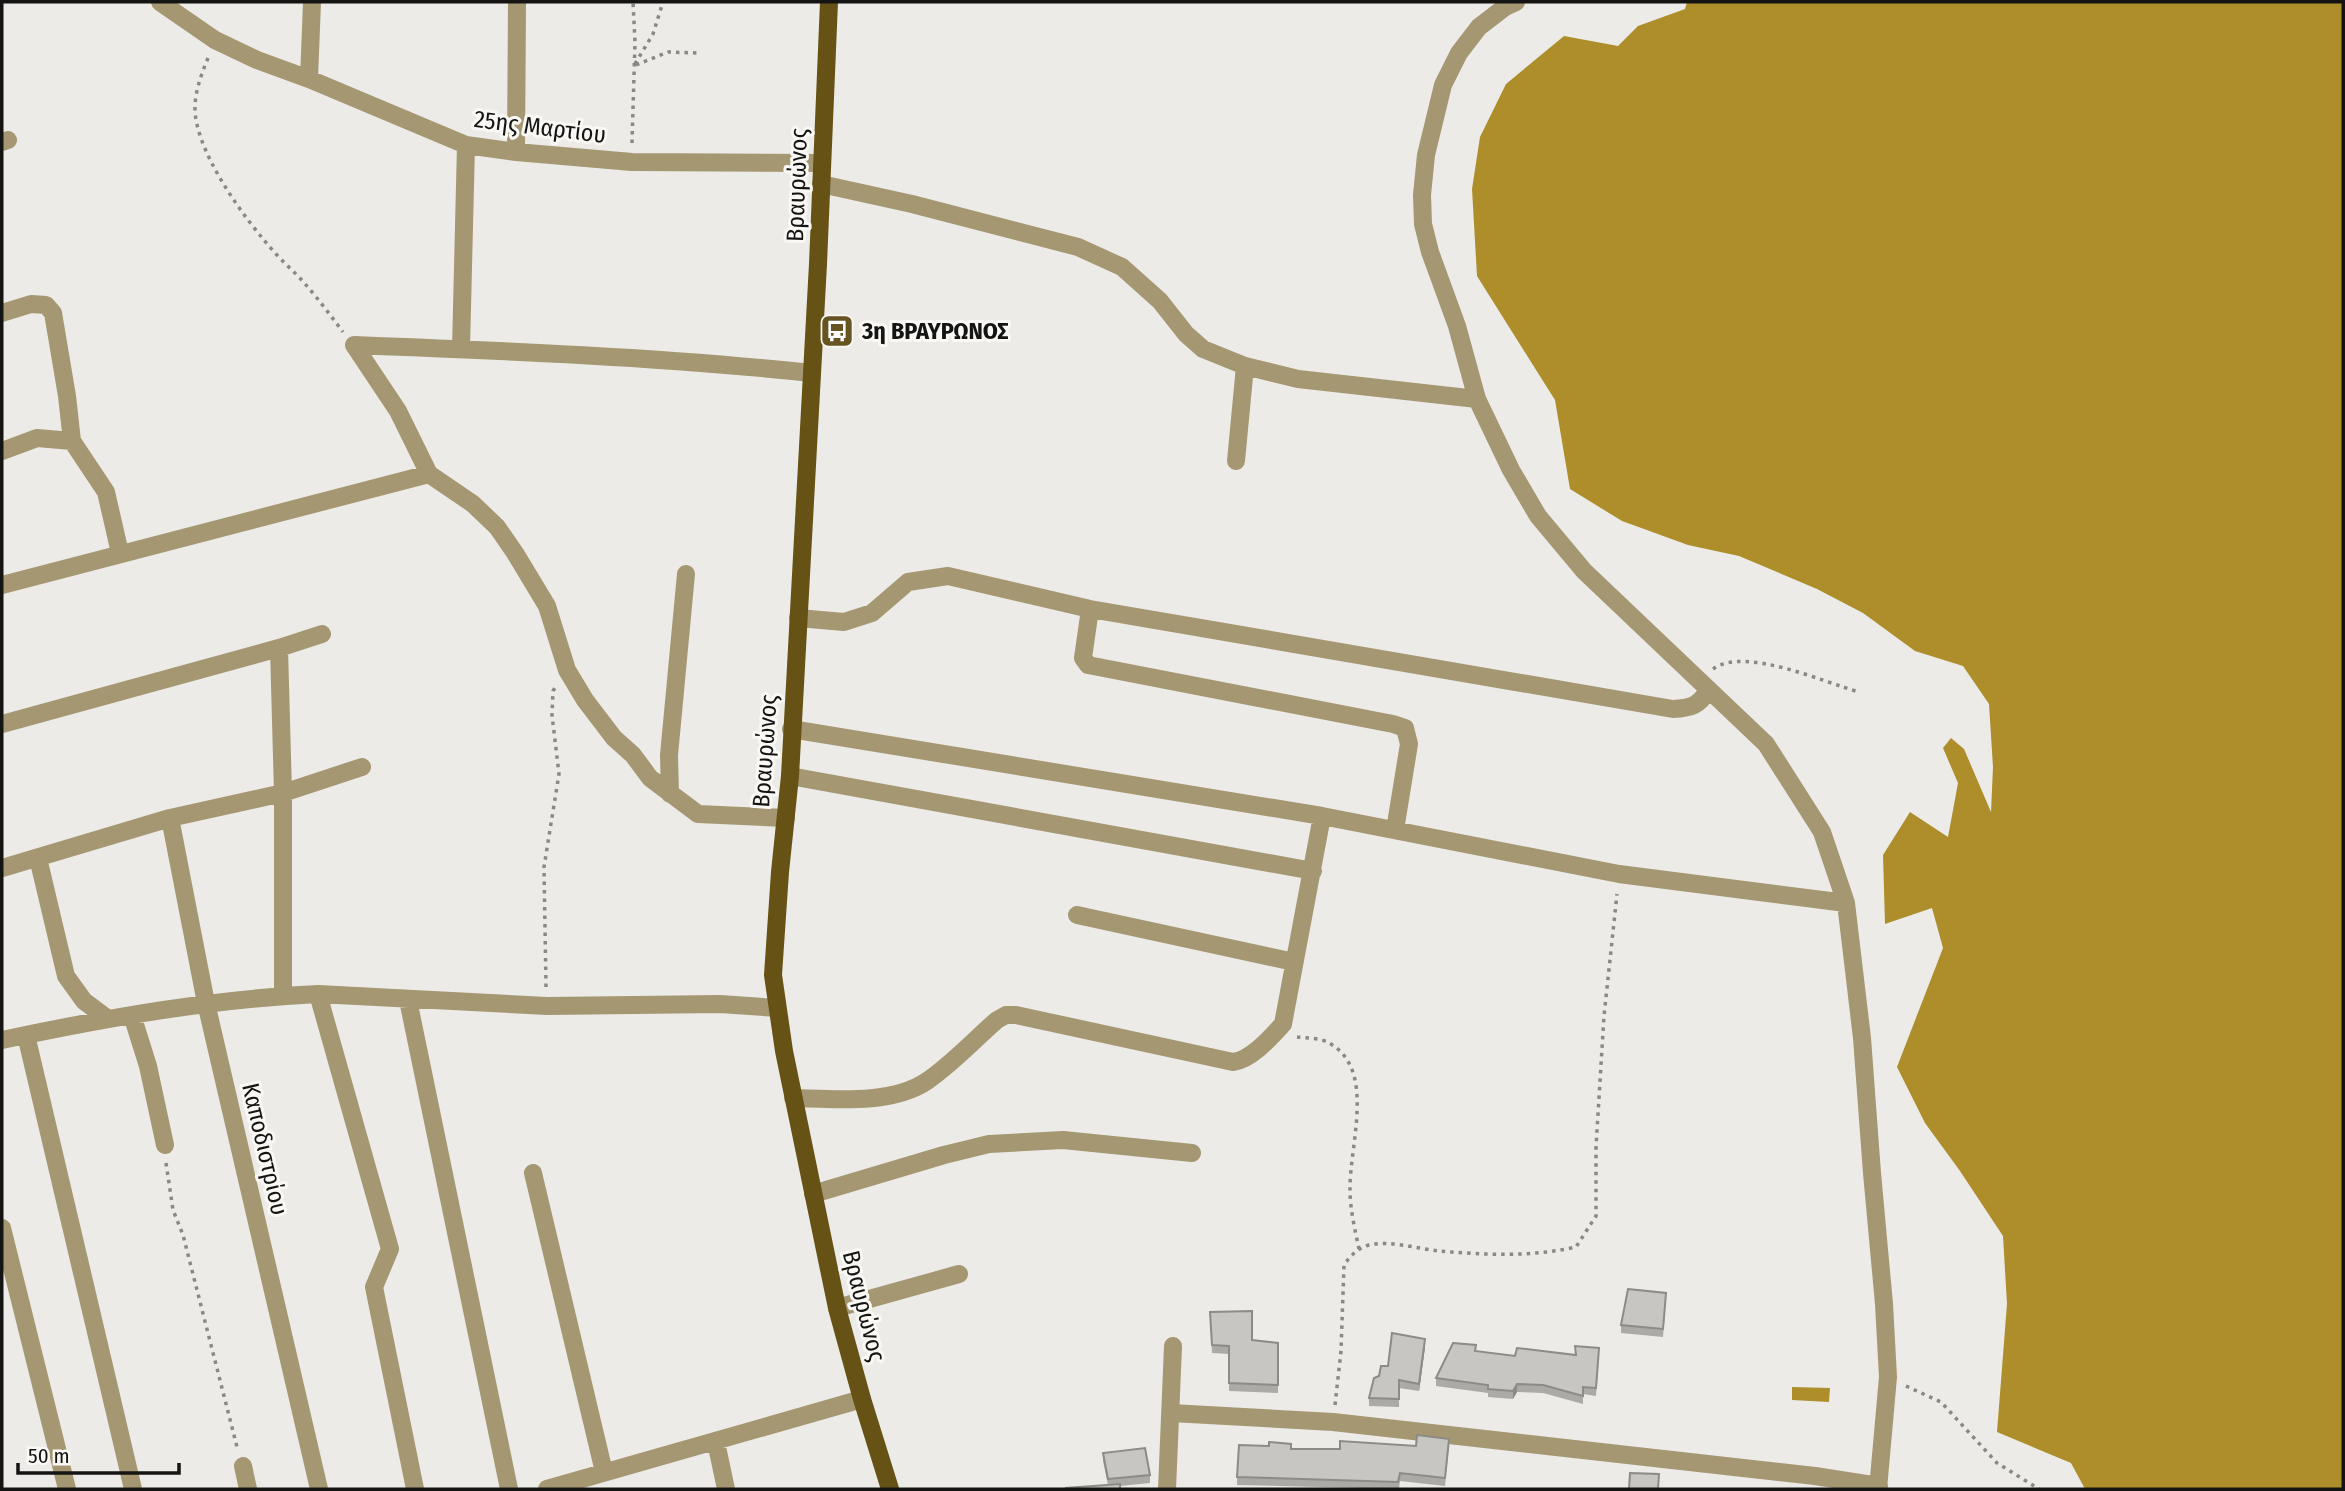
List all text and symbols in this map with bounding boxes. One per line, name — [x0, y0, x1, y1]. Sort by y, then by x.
street label: 25ης Μαρτίου — [472, 105, 608, 149]
street label: Βραυρώνος — [781, 128, 813, 242]
bus stop icon: 3η ΒΡΑΥΡΩΝΟΣ — [818, 312, 856, 350]
place label: 3η ΒΡΑΥΡΩΝΟΣ — [861, 317, 1008, 345]
street label: Βραυρώνος — [747, 694, 783, 808]
street label: Καποδιστρίου — [236, 1080, 294, 1218]
street label: Βραυρώνος — [837, 1248, 891, 1364]
scale bar — [18, 1432, 178, 1476]
text: 50 m — [28, 1443, 70, 1469]

